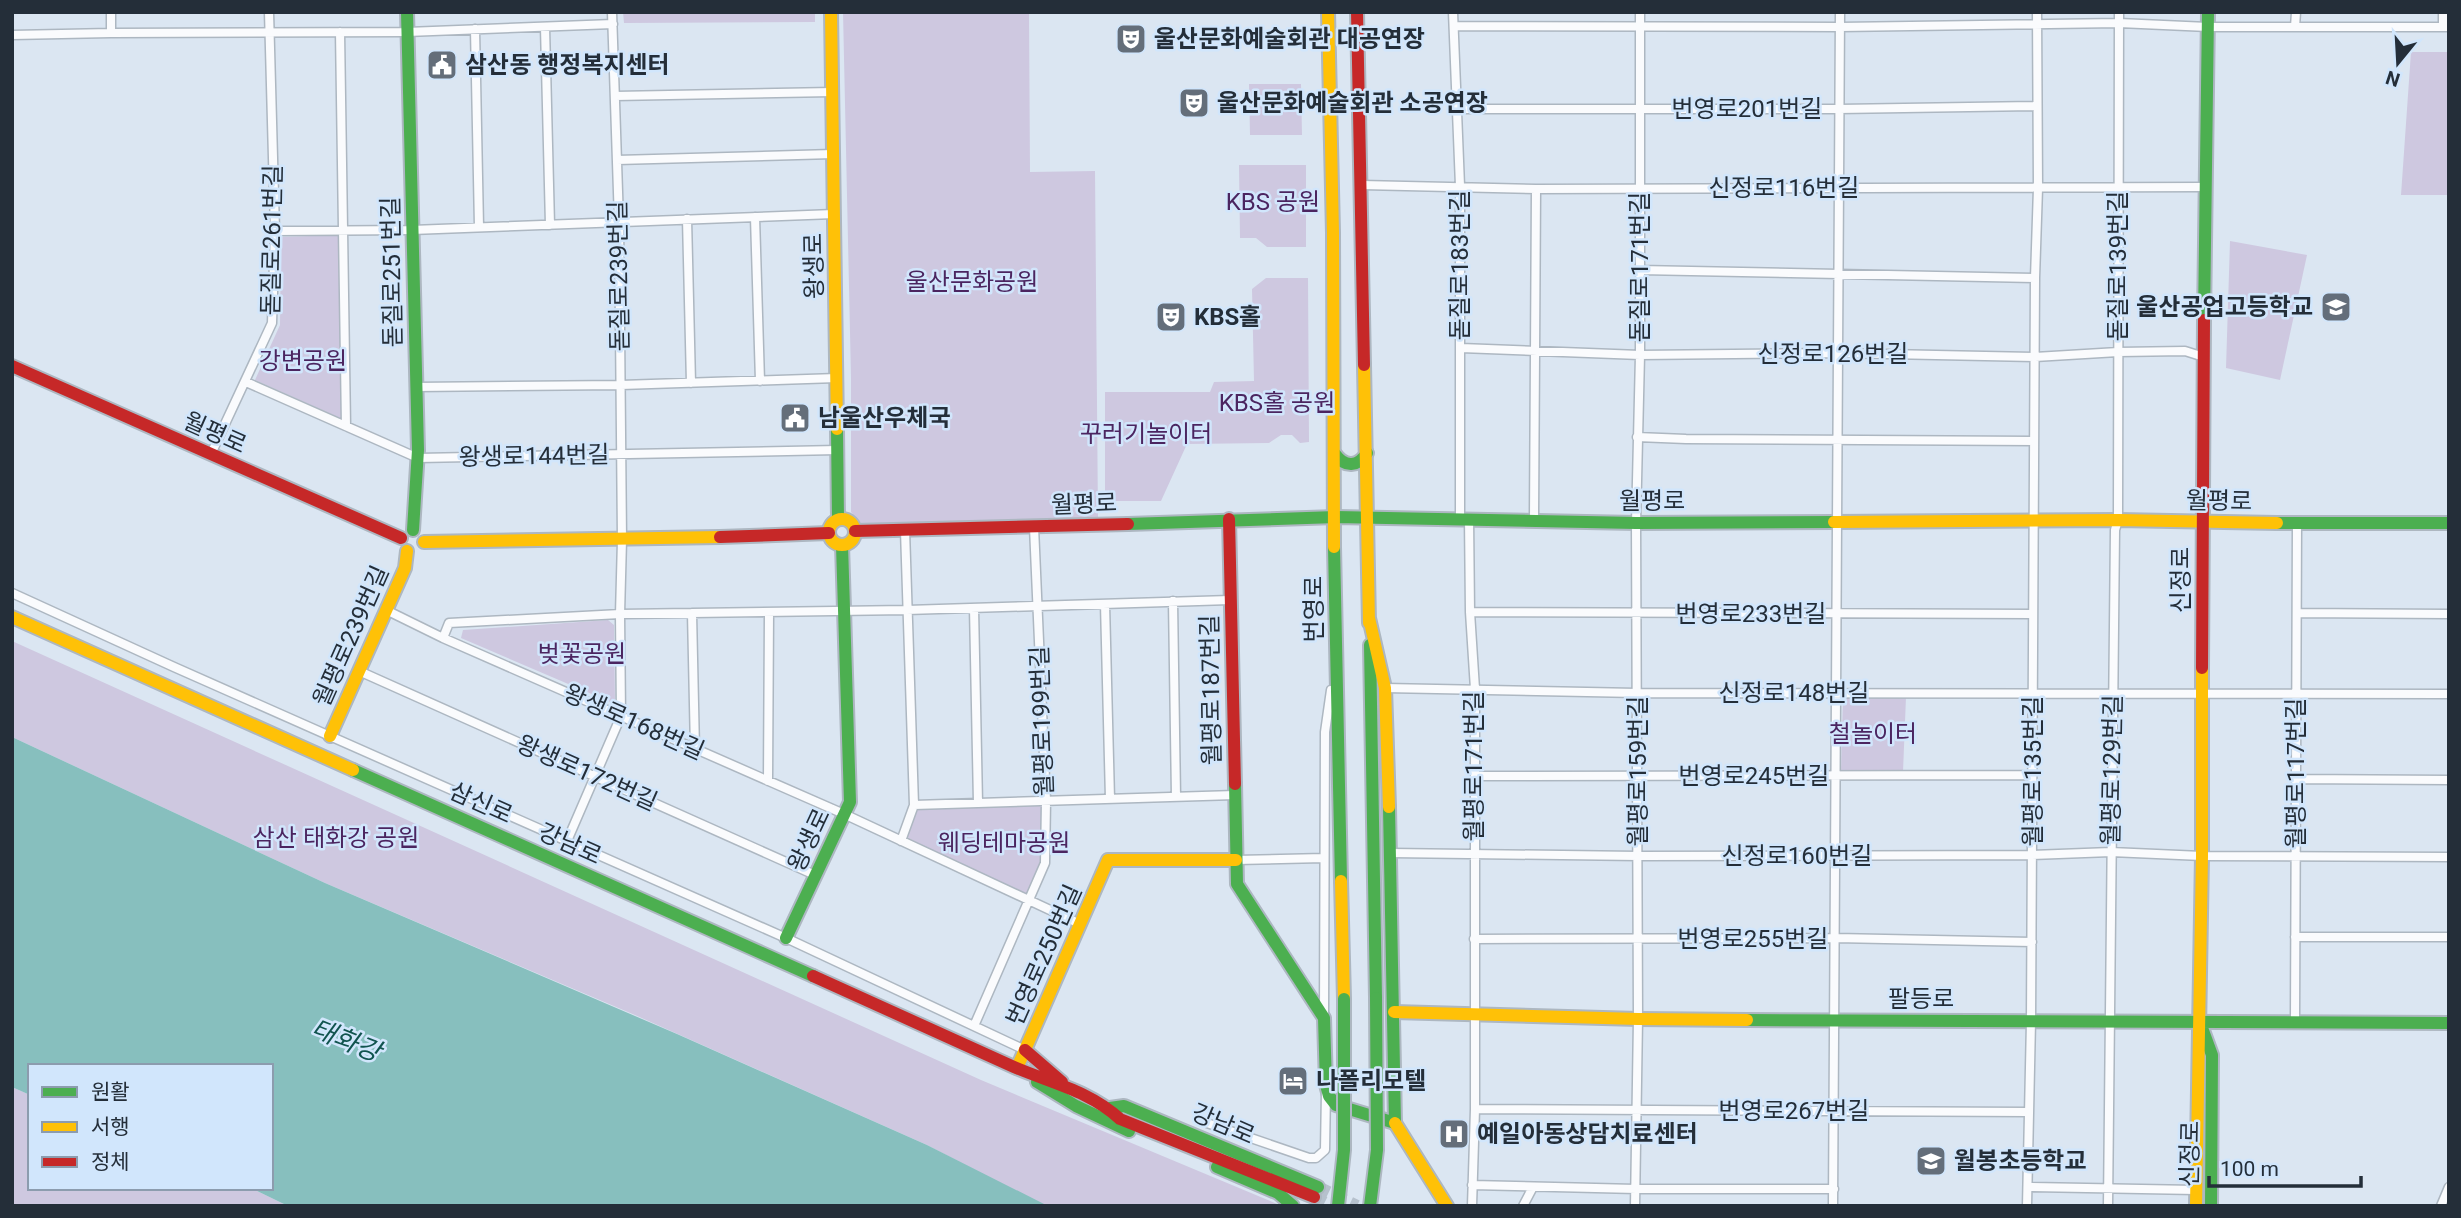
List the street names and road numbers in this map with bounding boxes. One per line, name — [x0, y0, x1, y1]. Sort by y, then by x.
street label: 번영로201번길 — [1672, 95, 1822, 123]
street label: 돋질로261번길 — [257, 164, 287, 316]
street label: 신정로116번길 — [1709, 174, 1859, 202]
street label: 돋질로183번길 — [1446, 190, 1474, 340]
street label: 돋질로139번길 — [2104, 191, 2132, 341]
street label: 돋질로171번길 — [1626, 192, 1654, 342]
street label: 돋질로251번길 — [377, 196, 407, 348]
street label: 돋질로239번길 — [604, 200, 634, 352]
street label: 왕생로 — [799, 233, 829, 299]
street label: 신정로126번길 — [1758, 340, 1908, 368]
street label: 월평로 — [179, 407, 251, 459]
street label: 왕생로144번길 — [458, 441, 610, 471]
street label: 월평로 — [2186, 486, 2252, 516]
street label: 월평로 — [1619, 487, 1685, 515]
street label: 월평로 — [1050, 489, 1118, 519]
street label: 신정로 — [2167, 547, 2195, 613]
street label: 월평로239번길 — [308, 561, 394, 711]
street label: 번영로 — [1300, 576, 1328, 642]
street label: 번영로233번길 — [1676, 600, 1826, 628]
street label: 월평로187번길 — [1196, 614, 1226, 766]
street label: 월평로199번길 — [1025, 645, 1059, 797]
street label: 왕생로168번길 — [559, 679, 709, 765]
street label: 신정로148번길 — [1719, 679, 1869, 707]
street label: 월평로171번길 — [1460, 691, 1488, 841]
street label: 월평로129번길 — [2097, 694, 2127, 846]
street label: 월평로159번길 — [1624, 696, 1652, 846]
street label: 월평로135번길 — [2019, 696, 2047, 846]
street label: 월평로117번길 — [2282, 698, 2310, 848]
street label: 왕생로172번길 — [512, 730, 662, 816]
street label: 번영로245번길 — [1679, 762, 1829, 790]
street label: 삼신로 — [445, 777, 517, 829]
street label: 왕생로 — [782, 804, 836, 876]
street label: 강남로 — [534, 818, 606, 870]
street label: 신정로160번길 — [1722, 842, 1872, 870]
street label: 번영로250번길 — [1001, 880, 1087, 1030]
street label: 번영로255번길 — [1678, 925, 1828, 953]
street label: 팔등로 — [1888, 985, 1954, 1013]
street label: 번영로267번길 — [1719, 1097, 1869, 1125]
street label: 강남로 — [1187, 1098, 1259, 1150]
street label: 신정로 — [2175, 1121, 2205, 1187]

